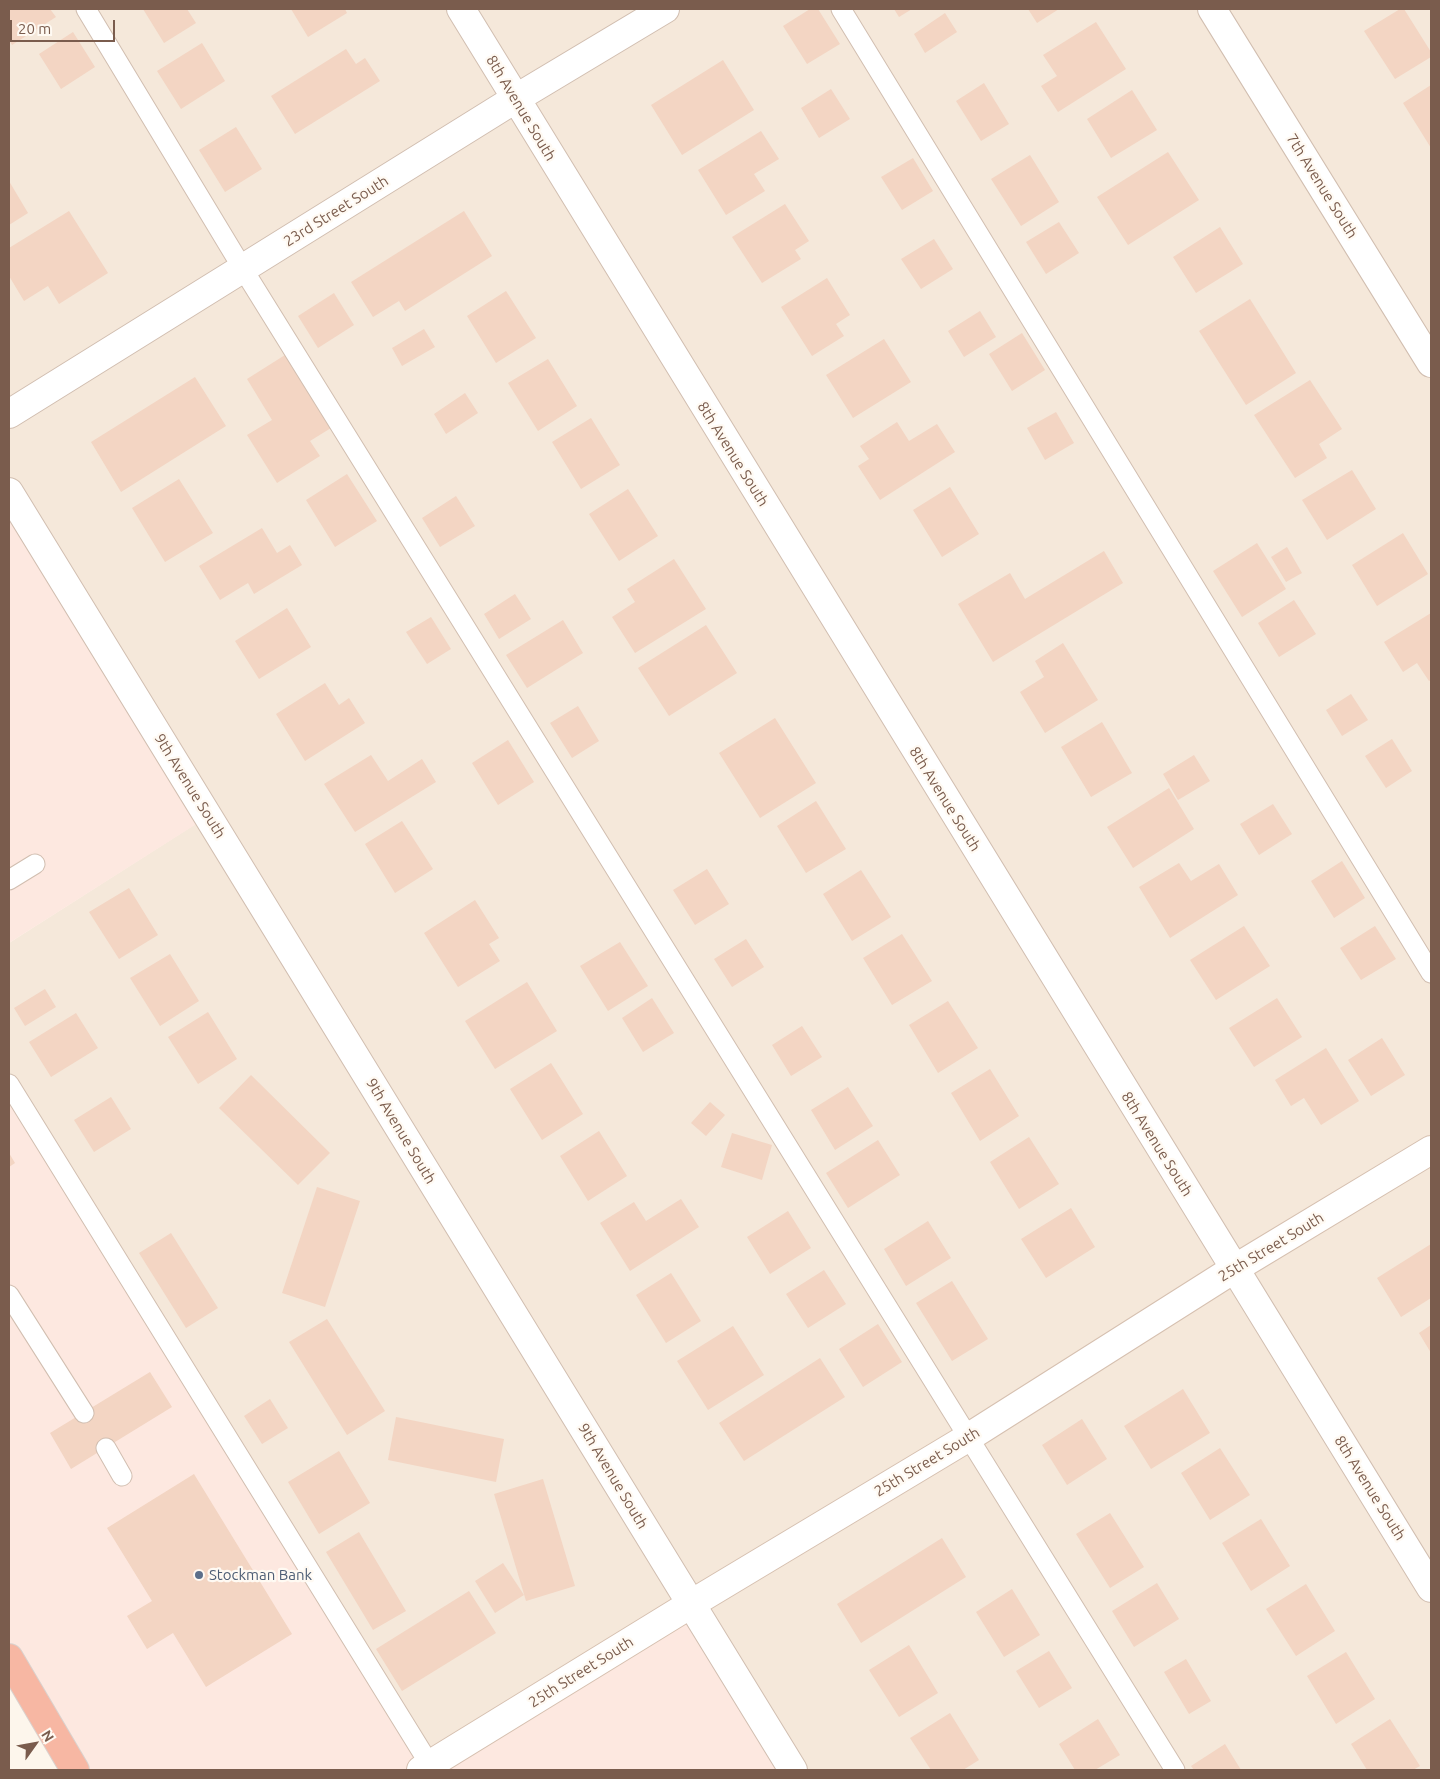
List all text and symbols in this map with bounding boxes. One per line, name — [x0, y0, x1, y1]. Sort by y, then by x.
scale bar — [12, 10, 118, 42]
text: 20 m — [18, 20, 51, 37]
street label: 8th Avenue South — [482, 52, 560, 164]
street label: 7th Avenue South — [1283, 130, 1361, 242]
street label: 23rd Street South — [280, 172, 392, 250]
street label: 8th Avenue South — [694, 398, 772, 510]
street label: 9th Avenue South — [151, 730, 229, 842]
street label: 8th Avenue South — [906, 743, 984, 855]
street label: 9th Avenue South — [362, 1075, 440, 1187]
street label: 8th Avenue South — [1118, 1088, 1196, 1200]
street label: 25th Street South — [1215, 1208, 1327, 1286]
street label: 9th Avenue South — [574, 1420, 652, 1532]
street label: 25th Street South — [871, 1423, 983, 1501]
street label: 8th Avenue South — [1331, 1432, 1409, 1544]
place label: Stockman Bank — [209, 1566, 312, 1584]
marker: Stockman Bank — [193, 1569, 205, 1581]
street label: 25th Street South — [525, 1633, 637, 1711]
north arrow — [10, 1719, 60, 1769]
text: N — [38, 1727, 57, 1745]

